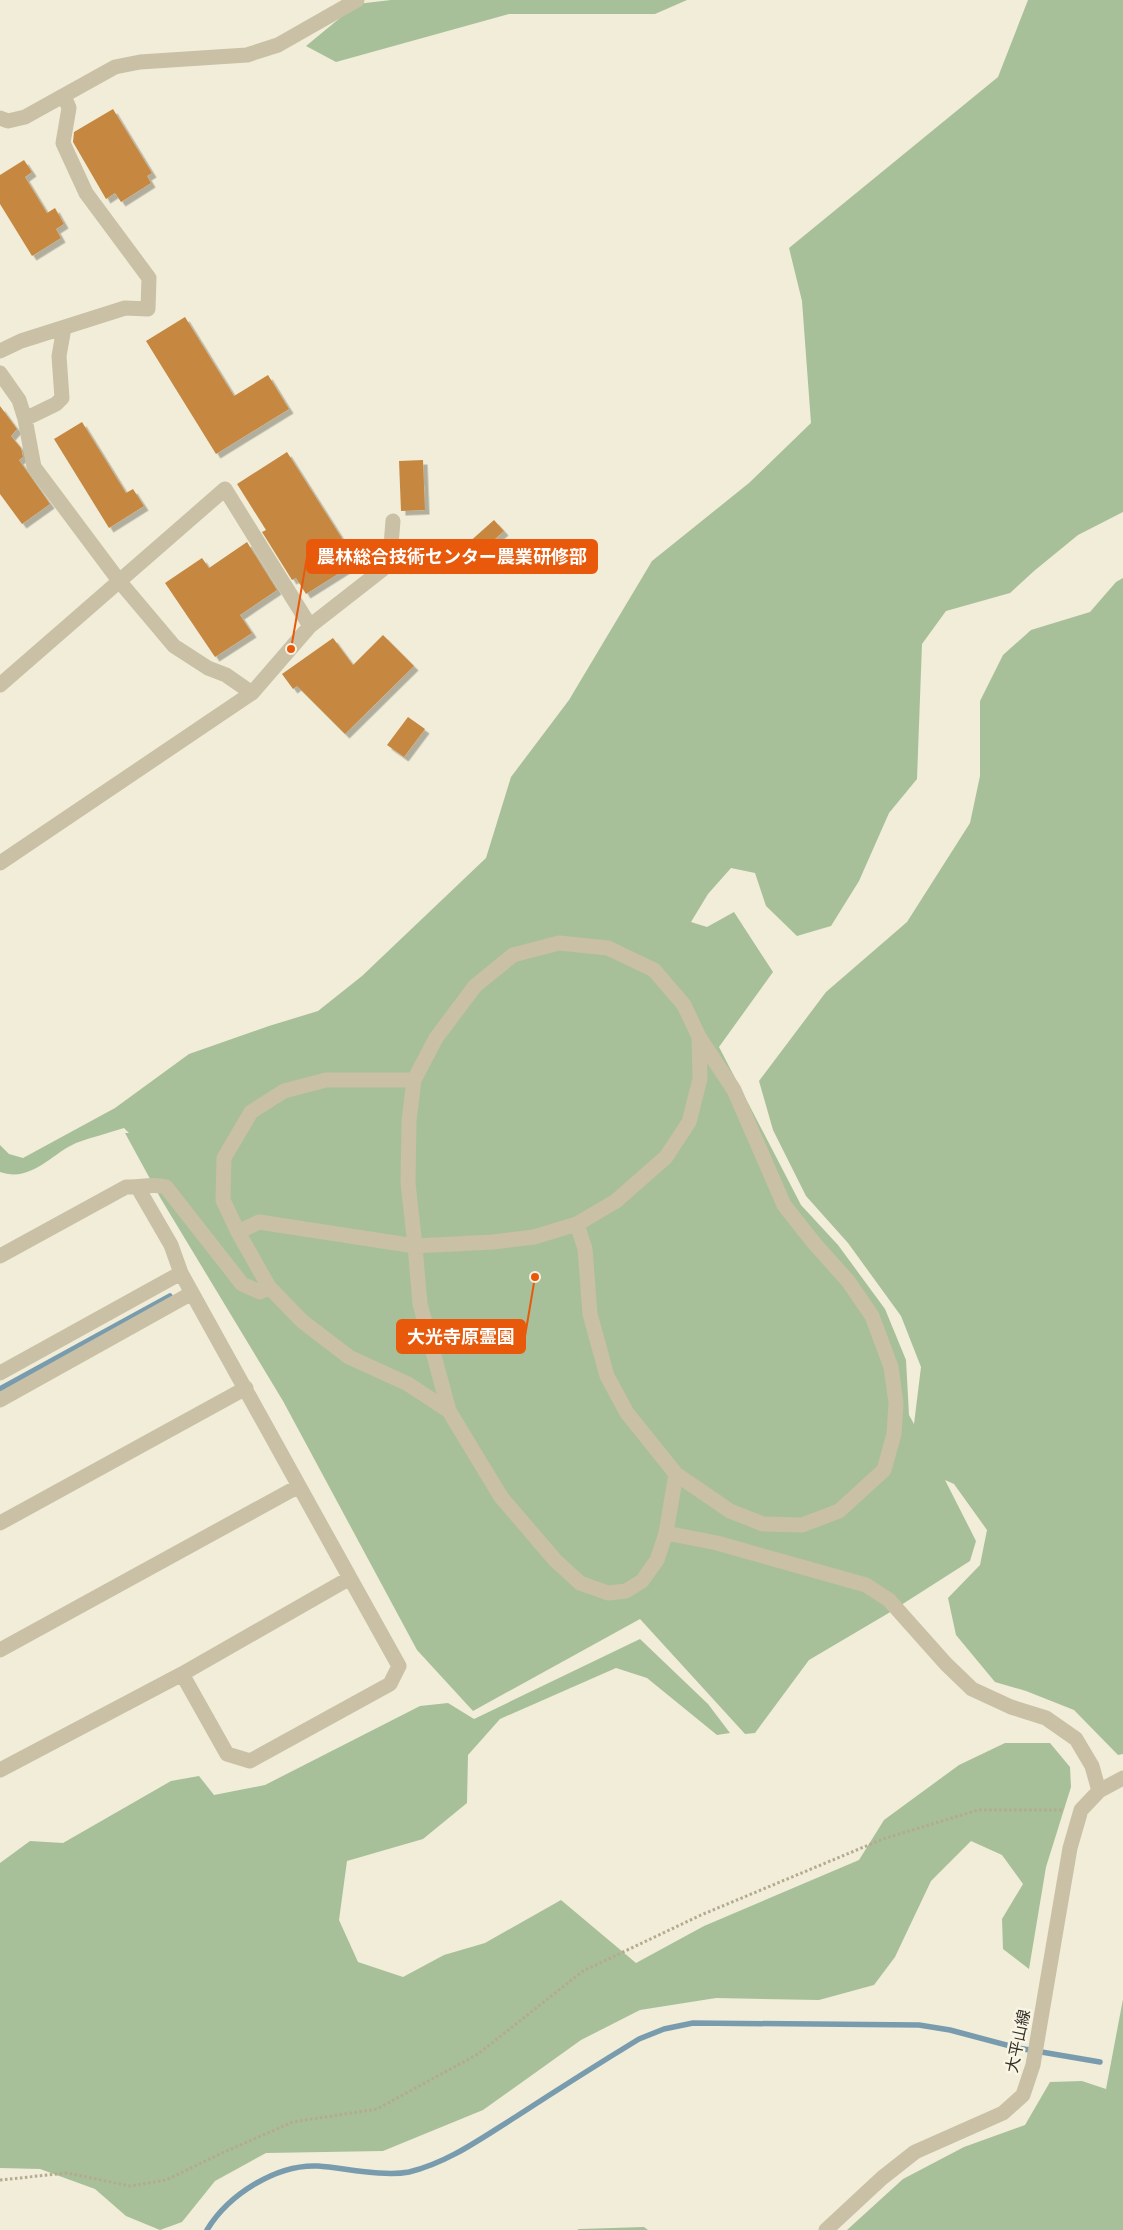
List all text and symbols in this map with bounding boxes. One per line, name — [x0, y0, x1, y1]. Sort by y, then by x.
callout: 農林総合技術センター農業研修部 — [307, 540, 597, 573]
text: 農林総合技術センター農業研修部 — [317, 546, 587, 568]
callout: 大光寺原霊園 — [397, 1320, 525, 1353]
text: 大光寺原霊園 — [407, 1326, 515, 1348]
street label: 大平山線 — [1002, 2008, 1034, 2074]

